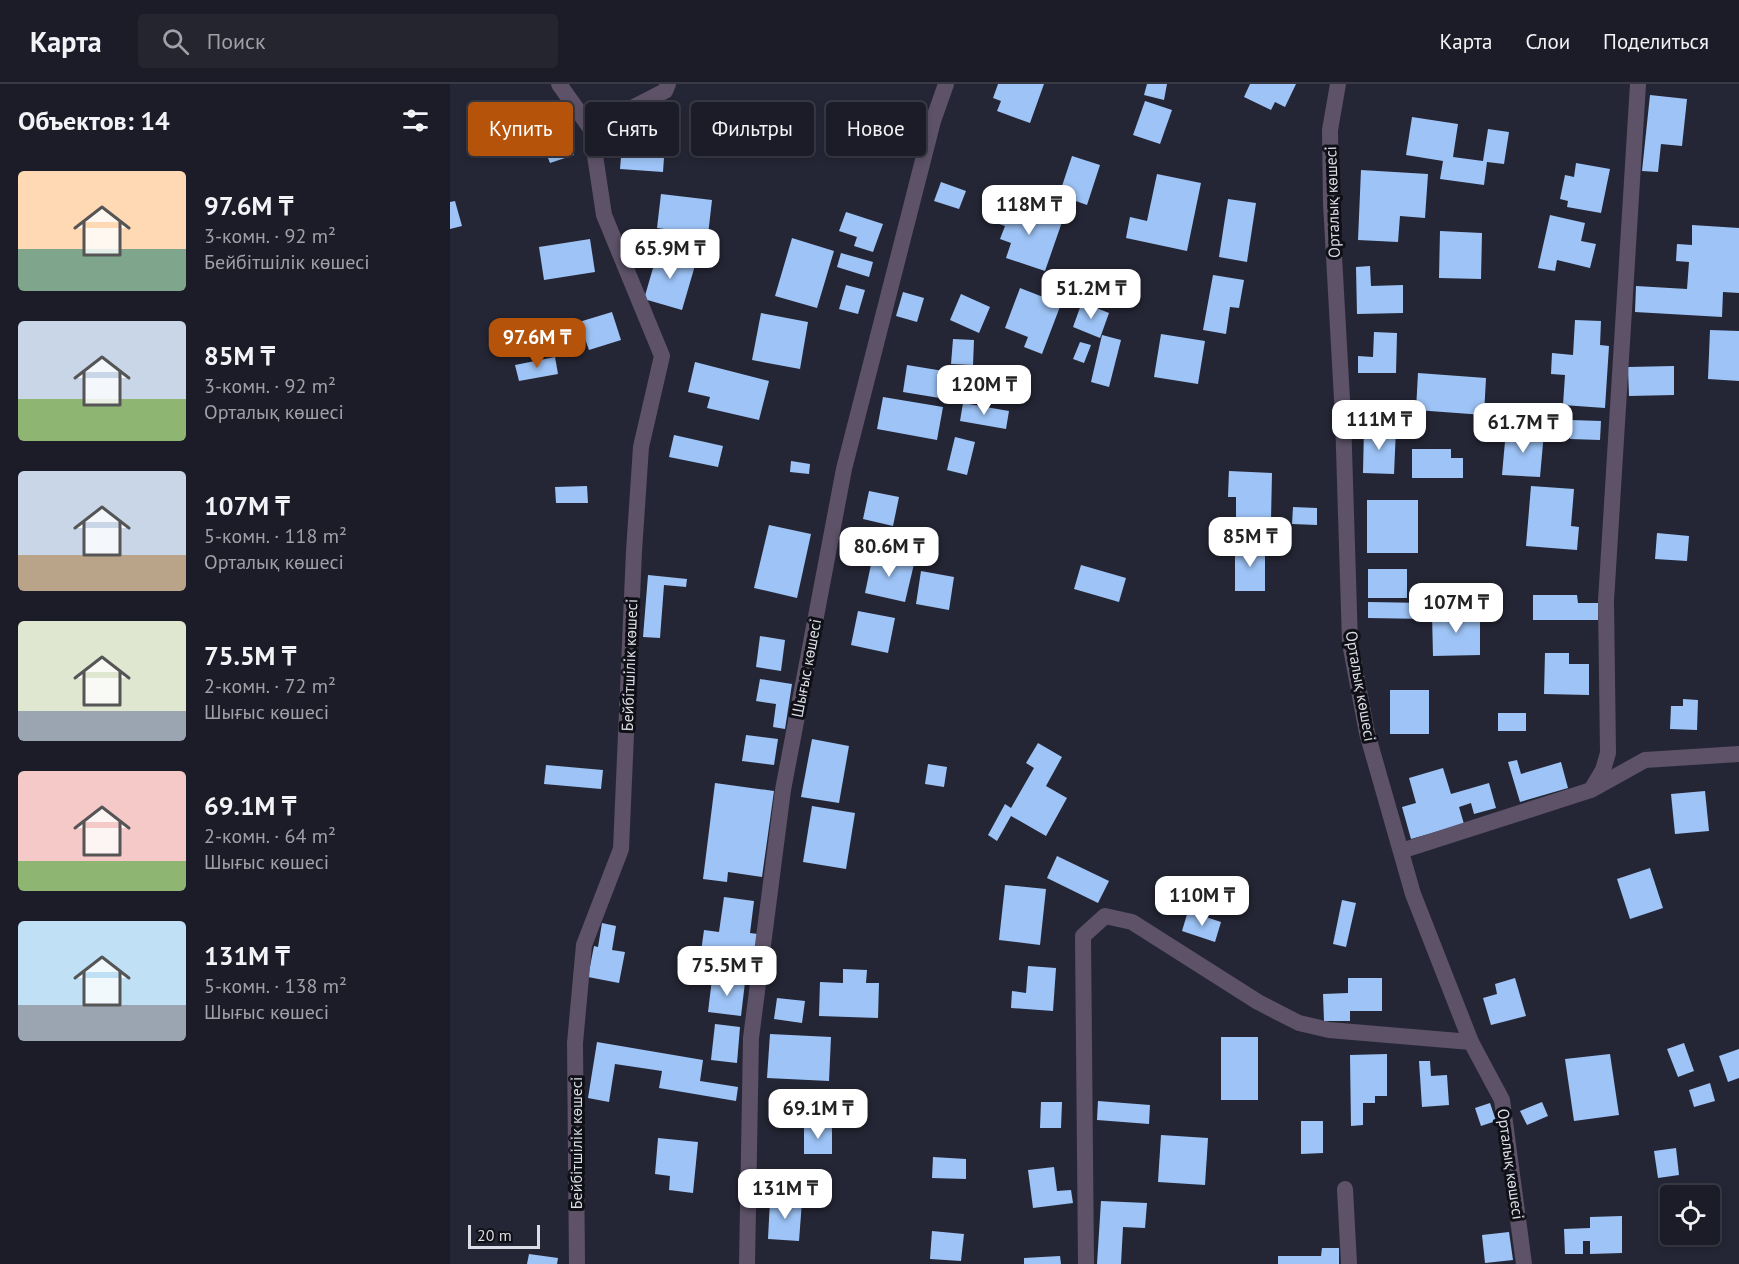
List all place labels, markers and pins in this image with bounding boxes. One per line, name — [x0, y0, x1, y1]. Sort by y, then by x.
pin: 118M ₸ — [980, 185, 1078, 236]
pin: 65.9M ₸ — [615, 229, 725, 280]
pin: 51.2M ₸ — [1036, 269, 1146, 320]
pin: 97.6M ₸ — [482, 318, 592, 369]
pin: 120M ₸ — [935, 365, 1033, 416]
pin: 111M ₸ — [1330, 400, 1428, 451]
pin: 61.7M ₸ — [1468, 403, 1578, 454]
pin: 85M ₸ — [1208, 517, 1292, 568]
pin: 80.6M ₸ — [834, 527, 944, 578]
pin: 107M ₸ — [1407, 583, 1505, 634]
pin: 110M ₸ — [1153, 876, 1251, 927]
pin: 75.5M ₸ — [672, 946, 782, 997]
pin: 69.1M ₸ — [763, 1089, 873, 1140]
pin: 131M ₸ — [736, 1169, 834, 1220]

